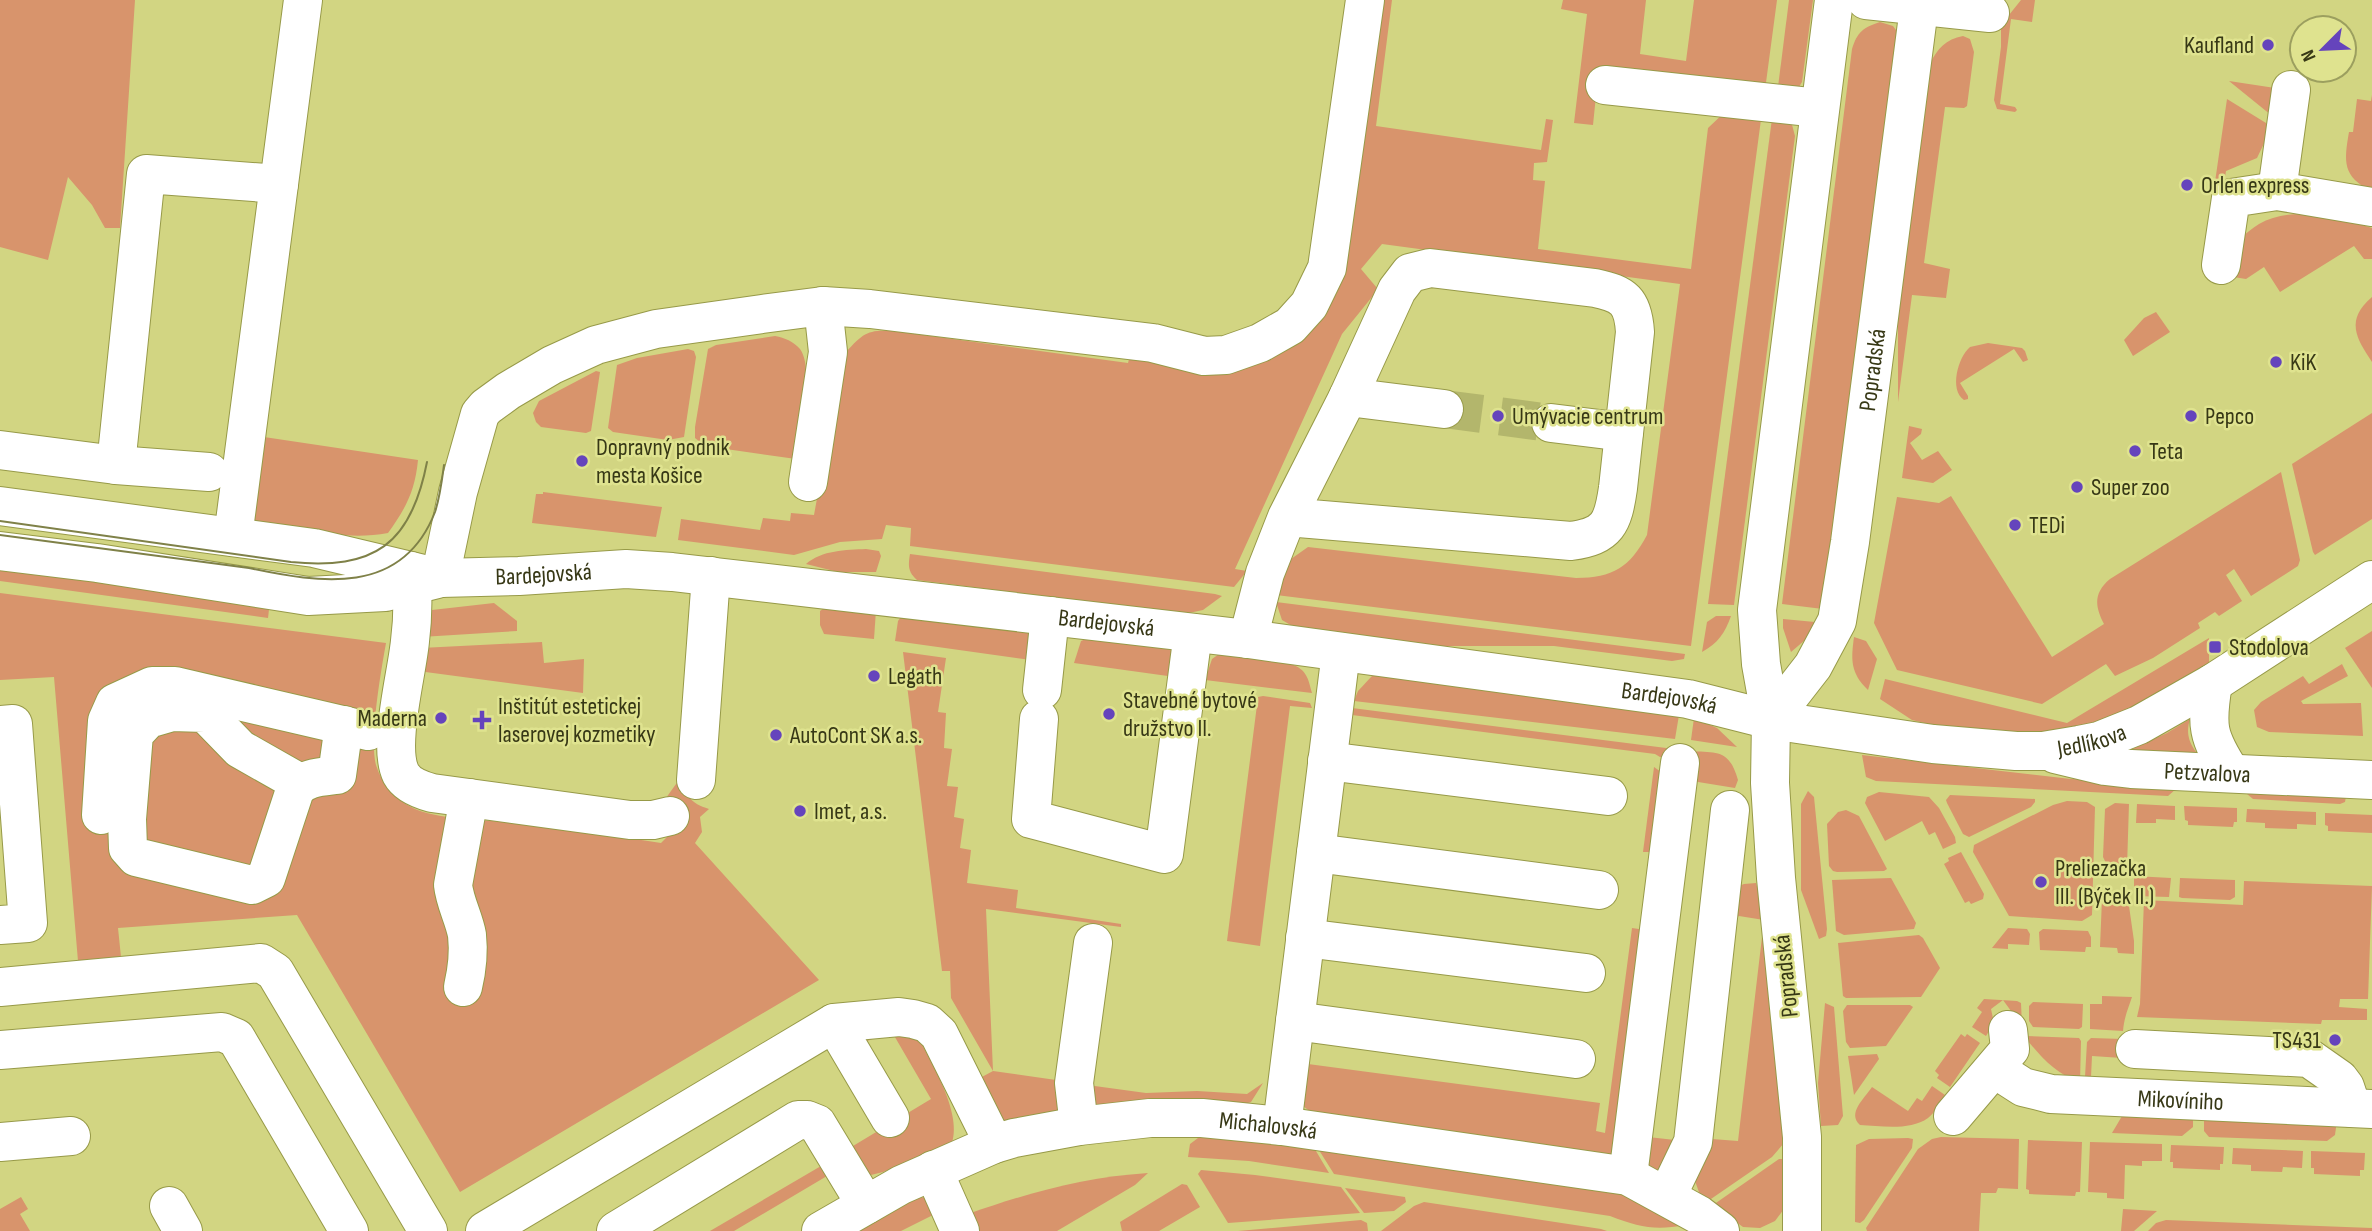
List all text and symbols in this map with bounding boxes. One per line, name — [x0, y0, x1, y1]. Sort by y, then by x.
north arrow — [2288, 14, 2358, 84]
place label: Kaufland — [2184, 31, 2254, 60]
marker: Kaufland — [2260, 37, 2276, 53]
text: N — [2296, 46, 2321, 65]
place label: Orlen express — [2201, 171, 2309, 200]
marker: Orlen express — [2179, 177, 2195, 193]
street label: Popradská — [1853, 327, 1892, 413]
place label: KiK — [2290, 348, 2316, 377]
marker: KiK — [2268, 354, 2284, 370]
place label: Umývacie centrum — [1512, 402, 1663, 431]
place label: Pepco — [2205, 402, 2254, 431]
marker: Umývacie centrum — [1490, 408, 1506, 424]
marker: Pepco — [2183, 408, 2199, 424]
place label: Dopravný podnik mesta Košice — [596, 433, 730, 490]
place label: Teta — [2149, 437, 2183, 466]
marker: Teta — [2127, 443, 2143, 459]
marker: Dopravný podnik mesta Košice — [574, 453, 590, 469]
place label: Super zoo — [2091, 473, 2170, 502]
marker: Super zoo — [2069, 479, 2085, 495]
place label: TEDi — [2029, 511, 2065, 540]
marker: TEDi — [2007, 517, 2023, 533]
street label: Bardejovská — [495, 557, 593, 591]
street label: Bardejovská — [1057, 603, 1156, 643]
place label: Stodolova — [2229, 633, 2309, 662]
marker: Stodolova — [2207, 639, 2223, 655]
place label: Legath — [888, 662, 942, 691]
marker: Legath — [866, 668, 882, 684]
street label: Bardejovská — [1620, 676, 1720, 720]
place label: Stavebné bytové družstvo II. — [1123, 686, 1257, 743]
place label: Inštitút estetickej laserovej kozmetiky — [498, 692, 655, 749]
place label: Maderna — [357, 704, 427, 733]
marker: Stavebné bytové družstvo II. — [1101, 706, 1117, 722]
marker: Maderna — [433, 710, 449, 726]
marker: Inštitút estetickej laserovej kozmetiky — [472, 710, 492, 730]
street label: Jedlíkova — [2054, 717, 2130, 763]
place label: AutoCont SK a.s. — [789, 721, 922, 750]
marker: AutoCont SK a.s. — [768, 727, 784, 743]
street label: Petzvalova — [2163, 756, 2251, 789]
place label: Imet, a.s. — [814, 797, 887, 826]
marker: Imet, a.s. — [792, 803, 808, 819]
place label: Preliezačka III. (Býček II.) — [2055, 854, 2154, 911]
marker: Preliezačka III. (Býček II.) — [2033, 874, 2049, 890]
street label: Popradská — [1767, 933, 1805, 1019]
place label: TS431 — [2272, 1026, 2322, 1055]
marker: TS431 — [2327, 1032, 2343, 1048]
street label: Mikovíniho — [2137, 1084, 2224, 1117]
street label: Michalovská — [1218, 1105, 1319, 1145]

